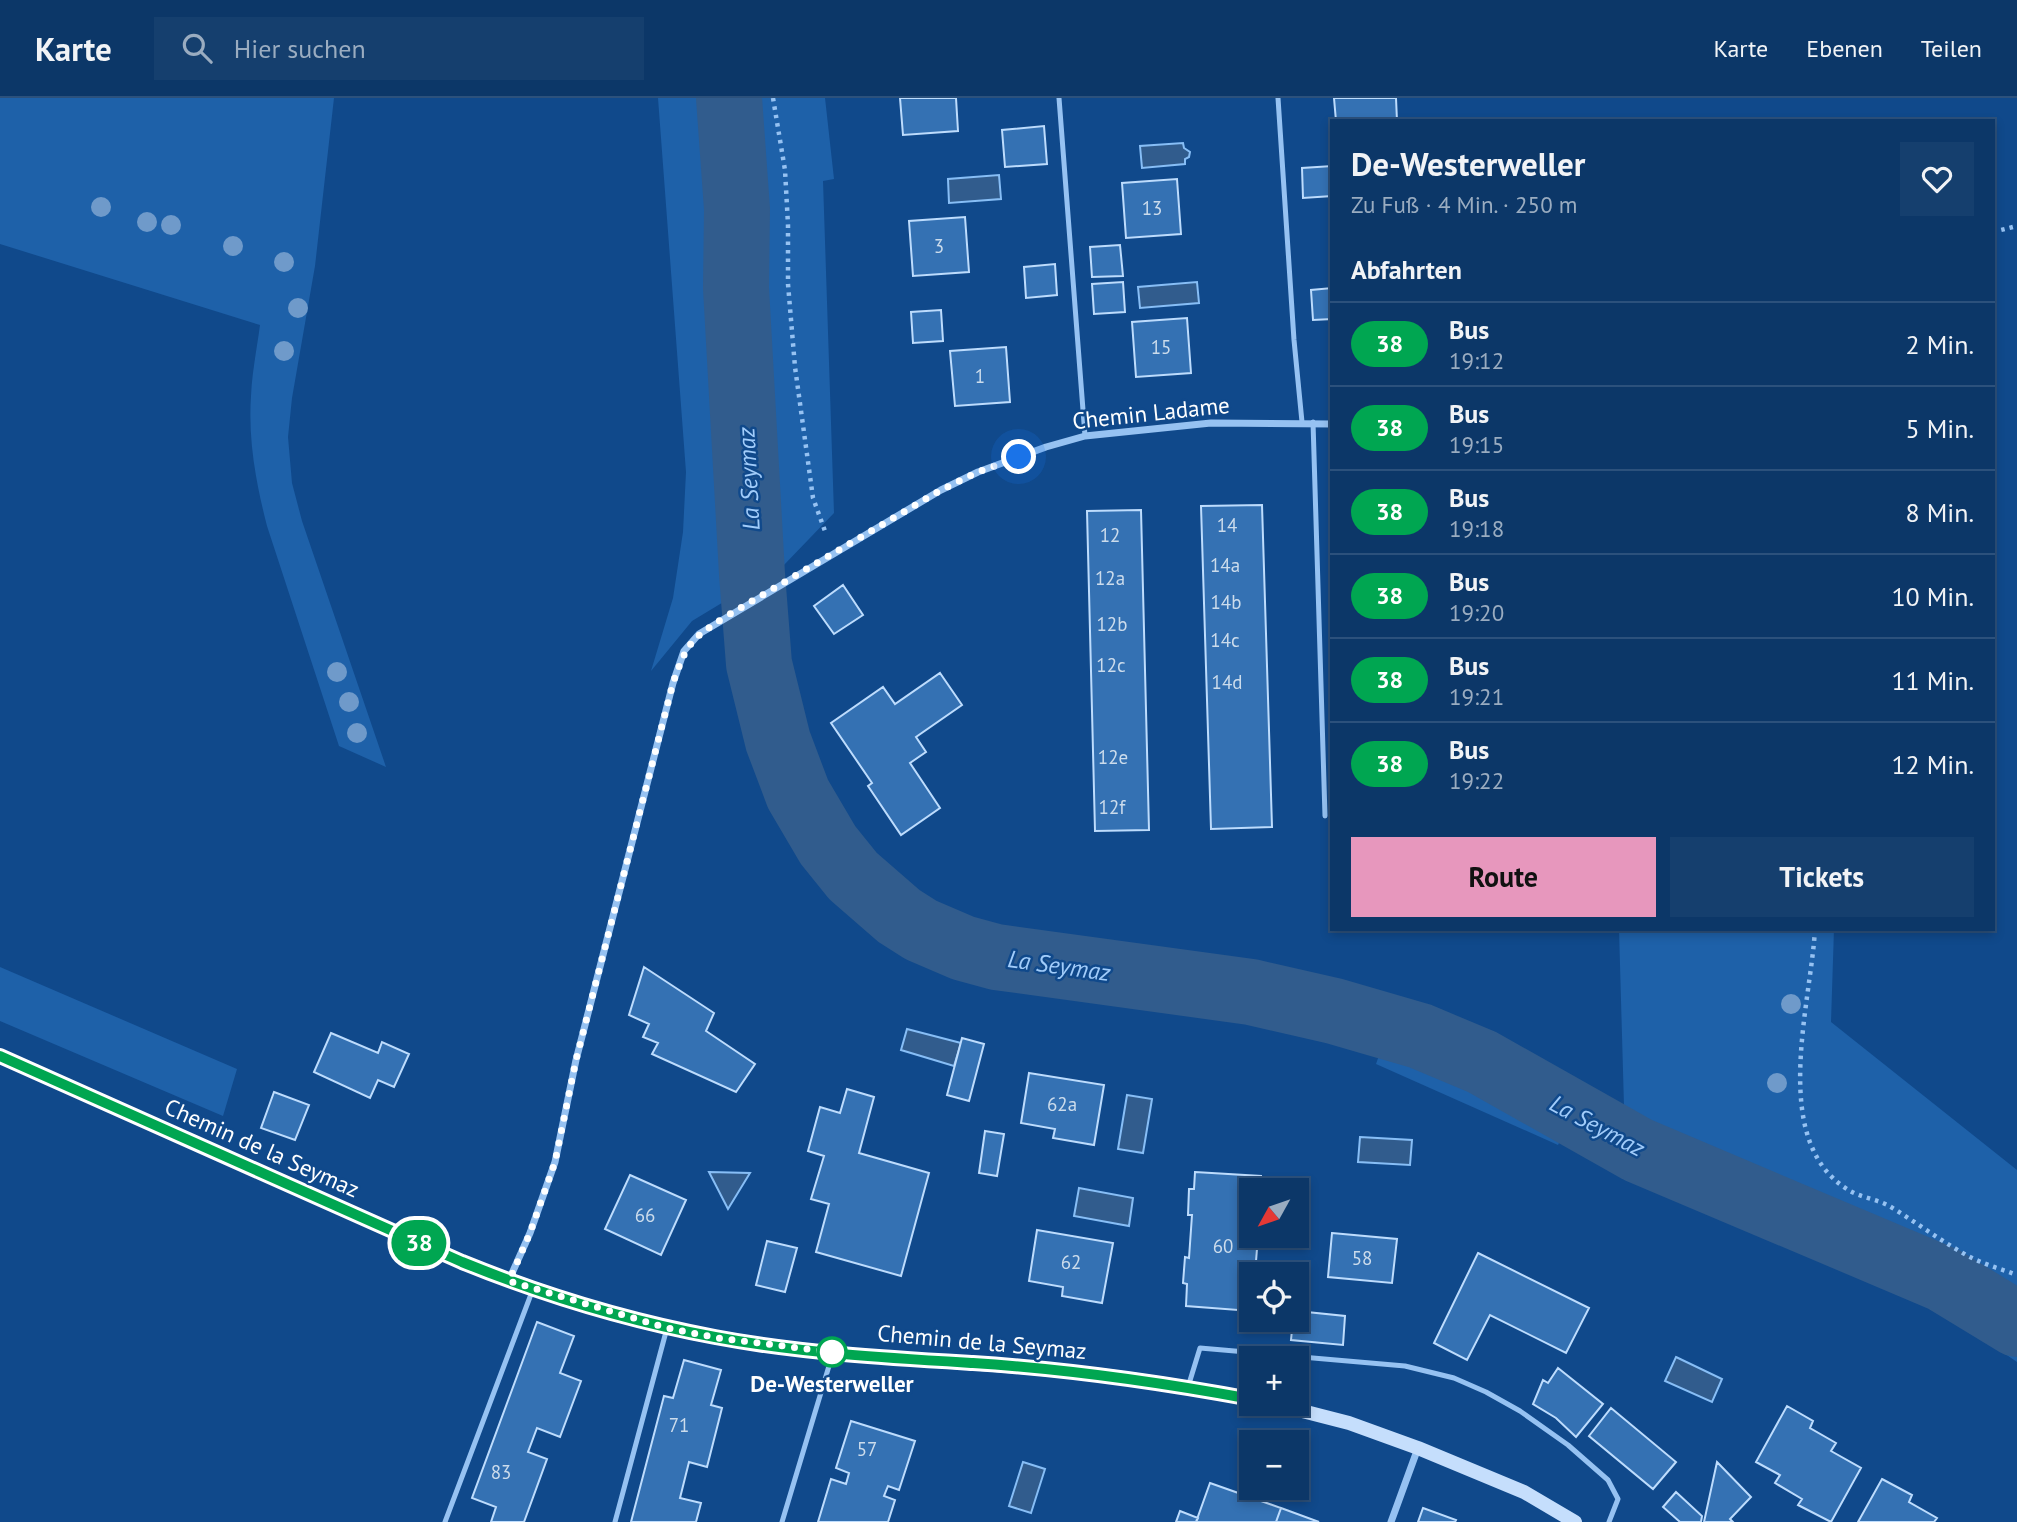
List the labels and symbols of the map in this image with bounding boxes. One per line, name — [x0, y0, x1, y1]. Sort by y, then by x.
house number: 13 — [1142, 196, 1162, 220]
house number: 3 — [934, 234, 944, 258]
house number: 15 — [1151, 335, 1171, 359]
house number: 1 — [975, 364, 985, 388]
street label: Chemin Ladame — [1071, 390, 1231, 435]
water label: La Seymaz — [730, 426, 767, 531]
your location — [1001, 439, 1036, 474]
house number: 14 — [1217, 513, 1237, 537]
house number: 12 — [1100, 523, 1120, 547]
house number: 14a — [1210, 553, 1240, 577]
house number: 12a — [1095, 566, 1125, 590]
house number: 14b — [1211, 590, 1241, 614]
house number: 12b — [1097, 612, 1127, 636]
house number: 14c — [1210, 628, 1240, 652]
house number: 12c — [1096, 653, 1126, 677]
house number: 14d — [1212, 670, 1242, 694]
house number: 12e — [1098, 745, 1128, 769]
house number: 12f — [1099, 795, 1126, 819]
water label: La Seymaz — [1006, 943, 1113, 988]
water label: La Seymaz — [1544, 1088, 1651, 1164]
street label: Chemin de la Seymaz — [160, 1092, 364, 1203]
house number: 62a — [1047, 1092, 1077, 1116]
north arrow — [1239, 1178, 1309, 1248]
house number: 66 — [635, 1203, 655, 1227]
line badge: 38 — [388, 1220, 450, 1266]
house number: 60 — [1213, 1234, 1233, 1258]
house number: 58 — [1352, 1246, 1372, 1270]
house number: 62 — [1061, 1250, 1081, 1274]
street label: Chemin de la Seymaz — [876, 1318, 1088, 1365]
marker: De-Westerweller — [817, 1337, 847, 1367]
place label: De-Westerweller — [750, 1369, 915, 1398]
house number: 71 — [669, 1413, 689, 1437]
house number: 57 — [857, 1437, 877, 1461]
house number: 83 — [491, 1460, 511, 1484]

